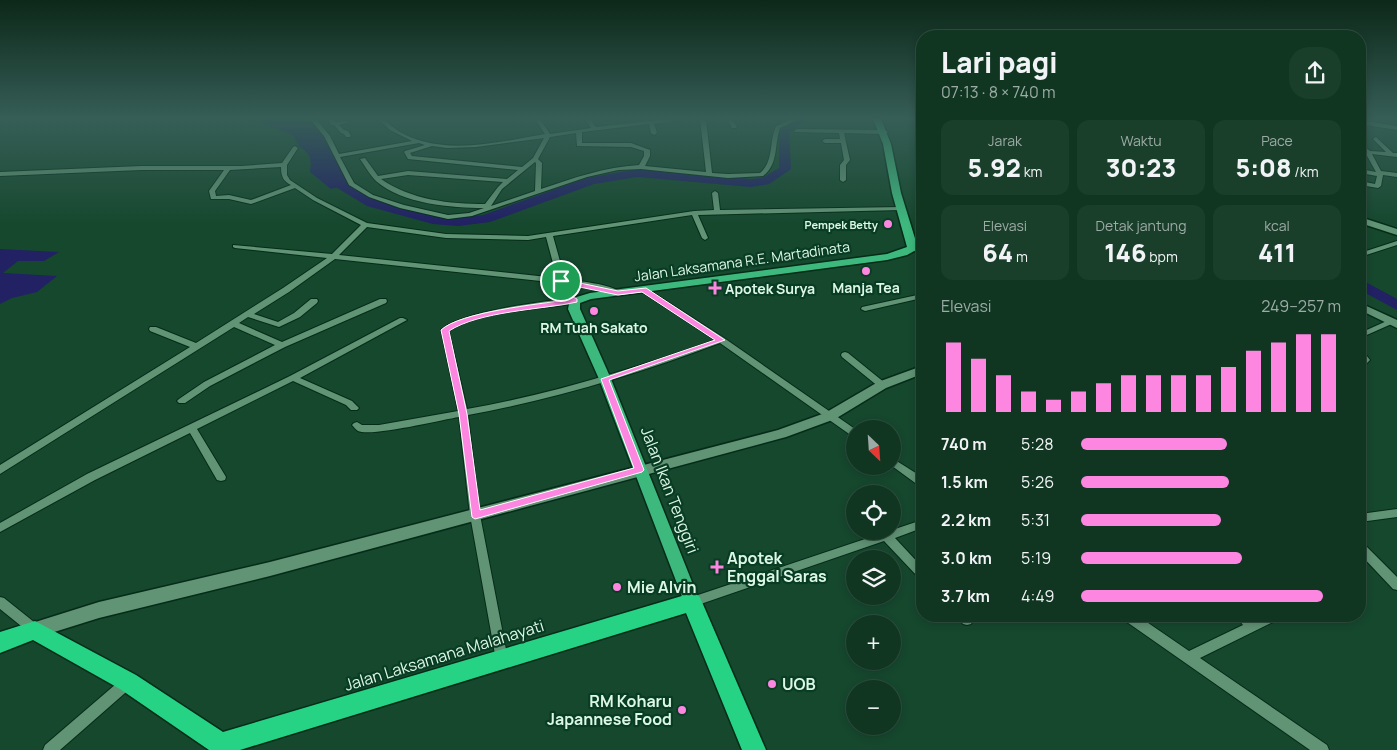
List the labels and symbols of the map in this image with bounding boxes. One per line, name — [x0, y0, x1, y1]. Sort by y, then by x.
place label: Pempek Betty — [805, 217, 879, 232]
marker: Pempek Betty — [882, 218, 894, 230]
street label: Jalan Laksamana R.E. Martadinata — [633, 236, 851, 286]
pin — [540, 260, 582, 302]
marker: Manja Tea — [860, 265, 872, 277]
place label: Manja Tea — [832, 278, 900, 297]
place label: Apotek Surya — [725, 279, 815, 298]
marker: Apotek Surya — [709, 282, 721, 294]
marker: RM Tuah Sakato — [588, 305, 600, 317]
place label: RM Tuah Sakato — [540, 318, 648, 337]
north arrow — [846, 420, 901, 475]
street label: Jalan Ikan Tenggiri — [636, 424, 704, 556]
place label: Apotek Enggal Saras — [727, 547, 827, 587]
marker: Apotek Enggal Saras — [711, 561, 723, 573]
place label: Mie Alvin — [627, 576, 697, 598]
marker: Mie Alvin — [611, 581, 623, 593]
street label: Jalan Laksamana Malahayati — [341, 614, 547, 696]
place label: UOB — [782, 673, 816, 695]
marker: UOB — [766, 678, 778, 690]
place label: RM Koharu Japannese Food — [547, 690, 672, 730]
marker: RM Koharu Japannese Food — [676, 704, 688, 716]

